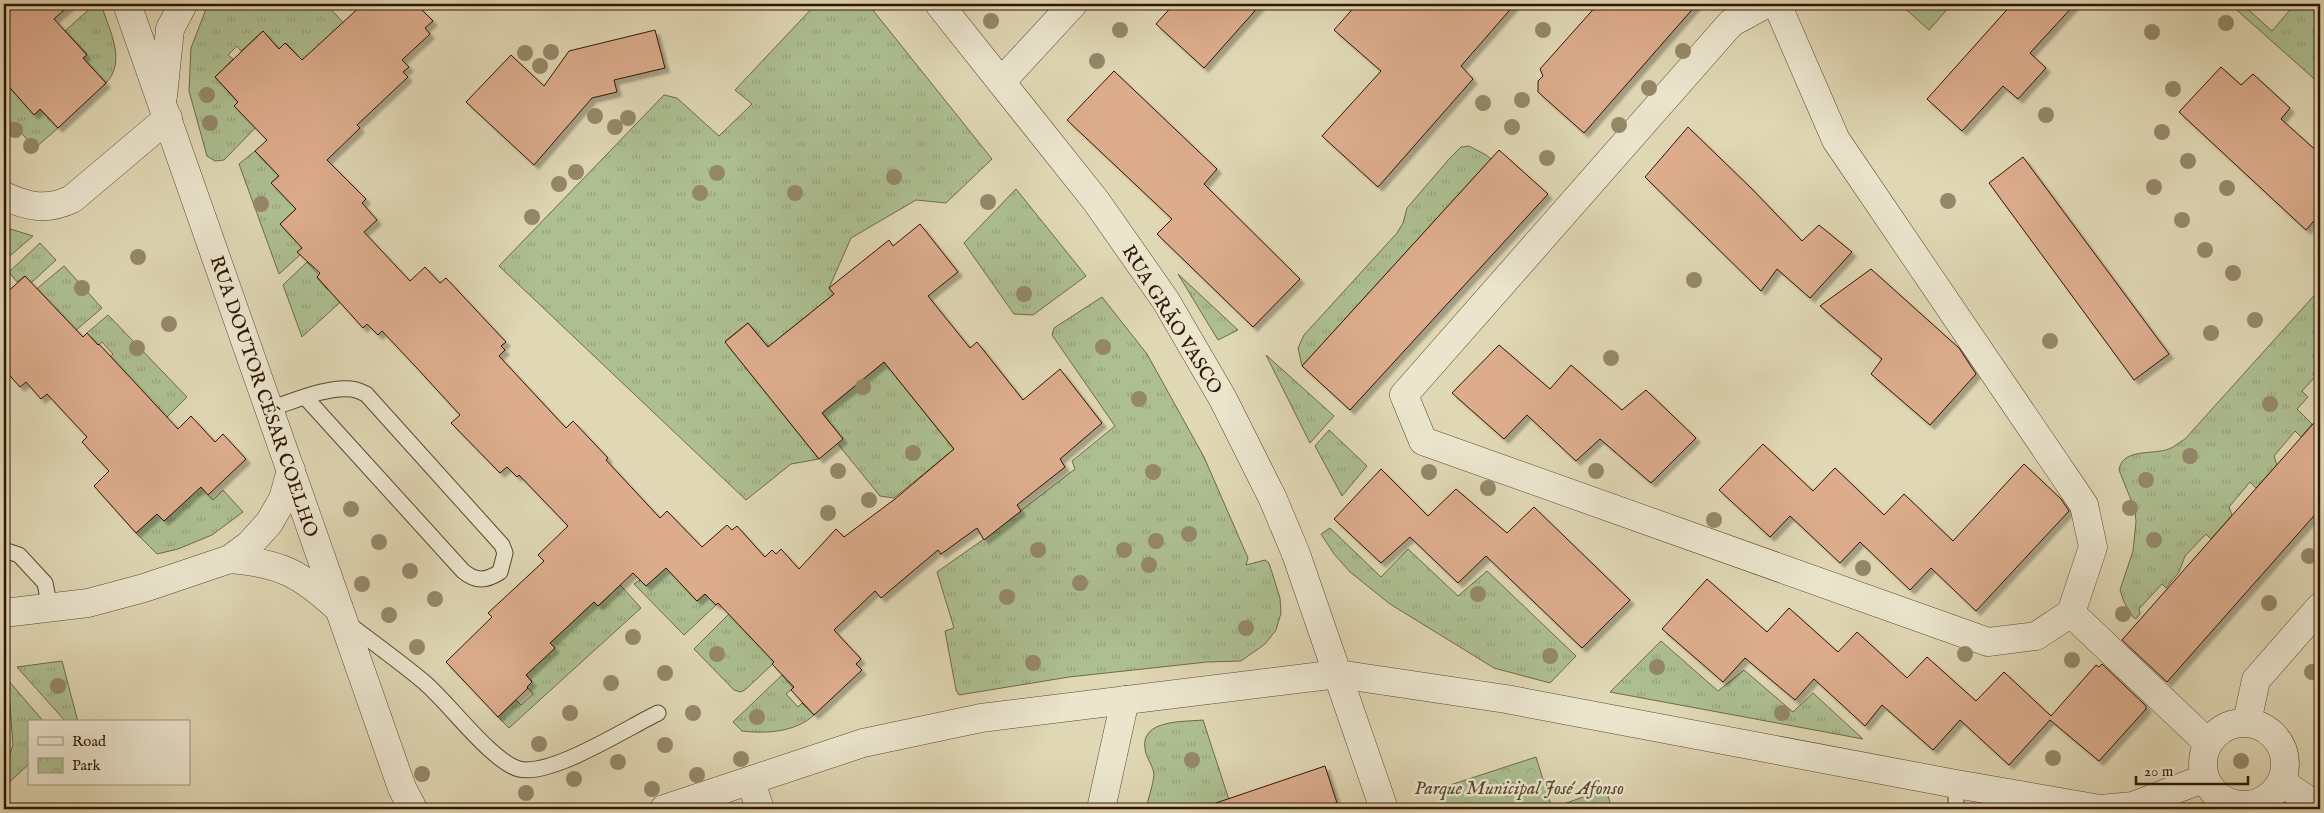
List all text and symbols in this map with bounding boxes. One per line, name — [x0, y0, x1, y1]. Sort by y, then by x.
street label: RUA GRÃO VASCO — [1116, 241, 1228, 399]
street label: RUA DOUTOR CÉSAR COELHO — [204, 252, 324, 541]
legend — [28, 720, 190, 786]
text: Road — [72, 732, 107, 751]
scale bar — [2136, 753, 2249, 785]
text: Park — [72, 756, 102, 775]
text: 20 m — [2144, 762, 2174, 781]
park label: Parque Municipal José Afonso — [1414, 777, 1624, 801]

